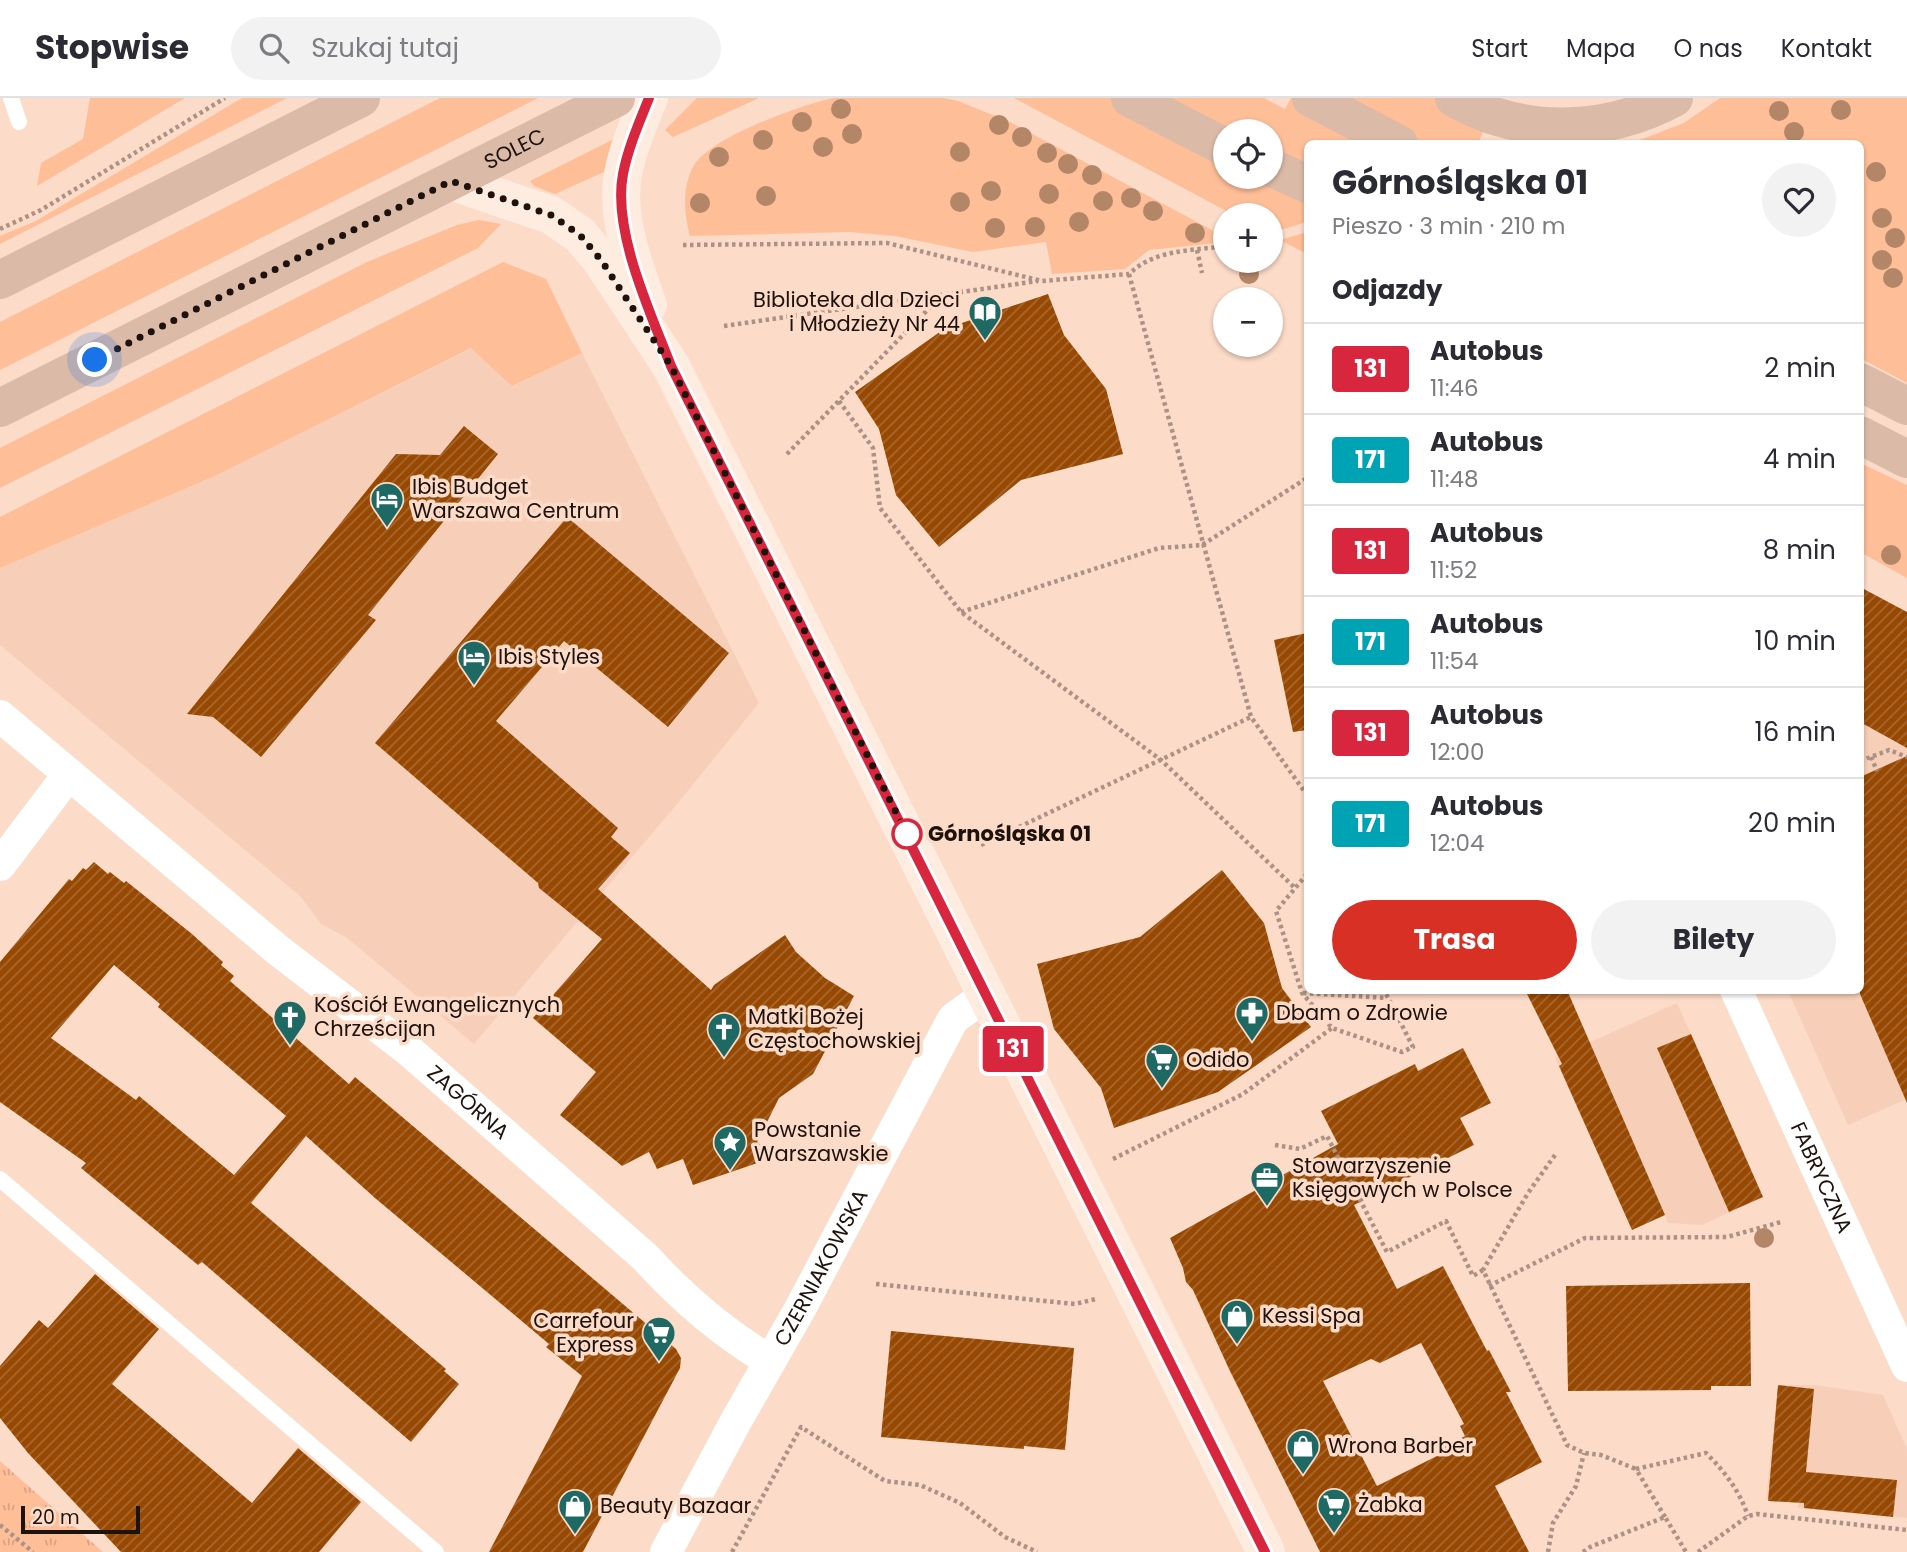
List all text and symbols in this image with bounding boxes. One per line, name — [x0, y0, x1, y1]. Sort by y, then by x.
search box — [231, 17, 721, 80]
text: Stopwise — [35, 24, 189, 71]
icon: search — [255, 29, 293, 67]
text: Szukaj tutaj — [311, 30, 459, 66]
text: Start — [1471, 32, 1528, 65]
text: Mapa — [1566, 32, 1635, 65]
text: O nas — [1673, 32, 1743, 65]
text: Kontakt — [1781, 32, 1872, 65]
map controls — [1213, 119, 1283, 357]
button: locate — [1213, 119, 1283, 189]
street label: SOLEC — [479, 121, 550, 176]
text: Górnośląska 01 — [1332, 159, 1588, 206]
button: heart — [1762, 163, 1836, 237]
button: + — [1213, 203, 1283, 273]
text: Pieszo · 3 min · 210 m — [1332, 210, 1565, 242]
text: Odjazdy — [1332, 272, 1442, 308]
place label: Biblioteka dla Dzieci i Młodzieży Nr 44 — [753, 285, 960, 338]
button: − — [1213, 287, 1283, 357]
library icon: Biblioteka dla Dzieci i Młodzieży Nr 44 — [966, 293, 1004, 342]
text: Autobus — [1430, 333, 1544, 369]
your location — [77, 342, 112, 377]
text: 2 min — [1764, 350, 1836, 386]
text: 131 — [1354, 352, 1387, 385]
text: 11:46 — [1430, 372, 1479, 404]
text: Autobus — [1430, 424, 1544, 460]
text: 4 min — [1763, 441, 1836, 477]
text: 171 — [1355, 443, 1386, 476]
text: 11:48 — [1430, 463, 1479, 495]
place label: Ibis Budget Warszawa Centrum — [412, 472, 619, 525]
hotel icon: Ibis Budget Warszawa Centrum — [368, 480, 406, 529]
text: Autobus — [1430, 515, 1544, 551]
text: 8 min — [1763, 532, 1836, 568]
text: 131 — [1354, 534, 1387, 567]
text: 11:52 — [1430, 554, 1477, 586]
text: Autobus — [1430, 606, 1544, 642]
text: 10 min — [1755, 623, 1836, 659]
text: 171 — [1355, 625, 1386, 658]
hotel icon: Ibis Styles — [455, 638, 493, 687]
place label: Ibis Styles — [498, 642, 600, 671]
text: 11:54 — [1430, 645, 1479, 677]
text: Autobus — [1430, 697, 1544, 733]
text: 16 min — [1754, 714, 1836, 750]
text: 131 — [1354, 716, 1387, 749]
text: 12:00 — [1430, 736, 1484, 768]
text: Autobus — [1430, 788, 1544, 824]
text: 20 min — [1748, 805, 1836, 841]
text: 171 — [1355, 807, 1386, 840]
marker: Górnośląska 01 — [892, 819, 922, 849]
place label: Górnośląska 01 — [928, 819, 1091, 848]
text: 12:04 — [1430, 827, 1484, 859]
button: Trasa — [1332, 900, 1577, 980]
button: Bilety — [1591, 900, 1836, 980]
place label: Kościół Ewangelicznych Chrześcijan — [314, 990, 560, 1043]
pharmacy icon: Dbam o Zdrowie — [1233, 994, 1271, 1043]
church icon: Kościół Ewangelicznych Chrześcijan — [271, 998, 309, 1047]
place label: Dbam o Zdrowie — [1276, 998, 1448, 1027]
place label: Matki Bożej Częstochowskiej — [748, 1002, 921, 1055]
church icon: Matki Bożej Częstochowskiej — [705, 1010, 743, 1059]
line badge: 131 — [973, 1026, 1053, 1072]
text: 131 — [997, 1032, 1029, 1065]
supermarket icon: Odido — [1143, 1041, 1181, 1090]
place label: Odido — [1186, 1045, 1250, 1074]
street label: ZAGÓRNA — [421, 1058, 516, 1146]
place label: Powstanie Warszawskie — [754, 1115, 888, 1168]
street label: FABRYCZNA — [1784, 1117, 1860, 1238]
place icon: Powstanie Warszawskie — [711, 1123, 749, 1172]
place label: Stowarzyszenie Księgowych w Polsce — [1292, 1151, 1513, 1204]
office icon: Stowarzyszenie Księgowych w Polsce — [1248, 1159, 1286, 1208]
street label: CZERNIAKOWSKA — [767, 1184, 875, 1351]
shop icon: Kessi Spa — [1218, 1297, 1256, 1346]
place label: Kessi Spa — [1262, 1301, 1361, 1330]
place label: Carrefour Express — [533, 1306, 634, 1359]
supermarket icon: Carrefour Express — [640, 1314, 678, 1363]
shop icon: Wrona Barber — [1284, 1427, 1322, 1476]
place label: Wrona Barber — [1328, 1431, 1473, 1460]
supermarket icon: Żabka — [1315, 1486, 1353, 1535]
shop icon: Beauty Bazaar — [556, 1487, 594, 1536]
place label: Żabka — [1358, 1490, 1423, 1519]
place label: Beauty Bazaar — [600, 1491, 752, 1520]
scale bar — [21, 1503, 140, 1535]
text: 20 m — [32, 1504, 80, 1531]

